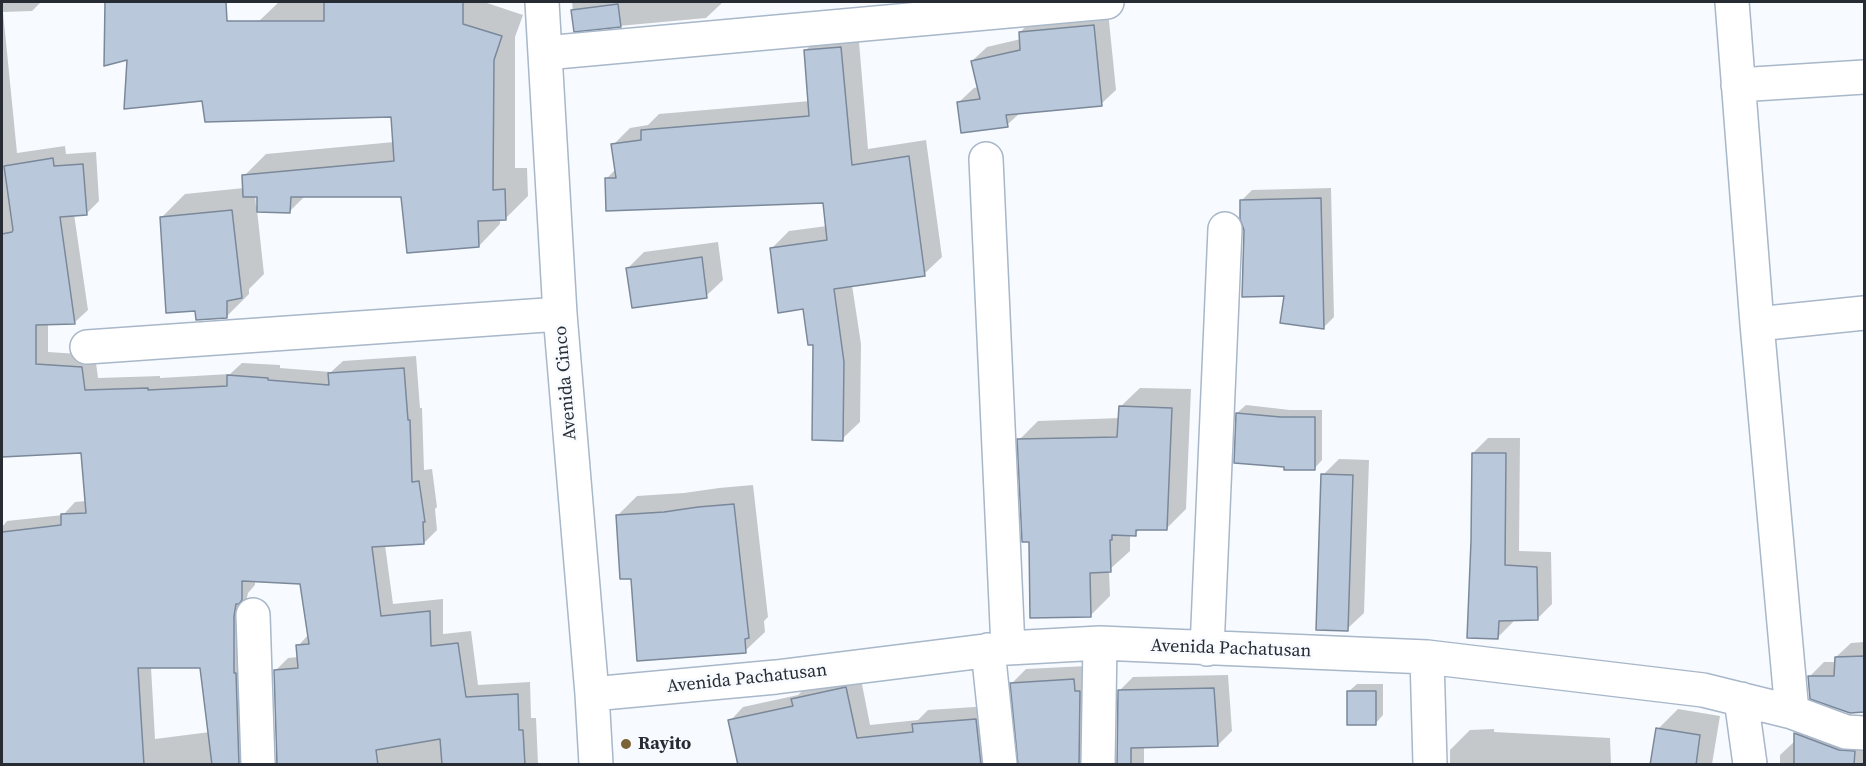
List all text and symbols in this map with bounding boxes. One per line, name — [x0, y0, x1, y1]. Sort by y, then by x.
street label: Avenida Cinco — [550, 325, 582, 441]
street label: Avenida Pachatusan — [1150, 635, 1312, 663]
street label: Avenida Pachatusan — [666, 660, 828, 698]
place label: Rayito — [638, 733, 691, 755]
marker: Rayito — [619, 737, 633, 751]

